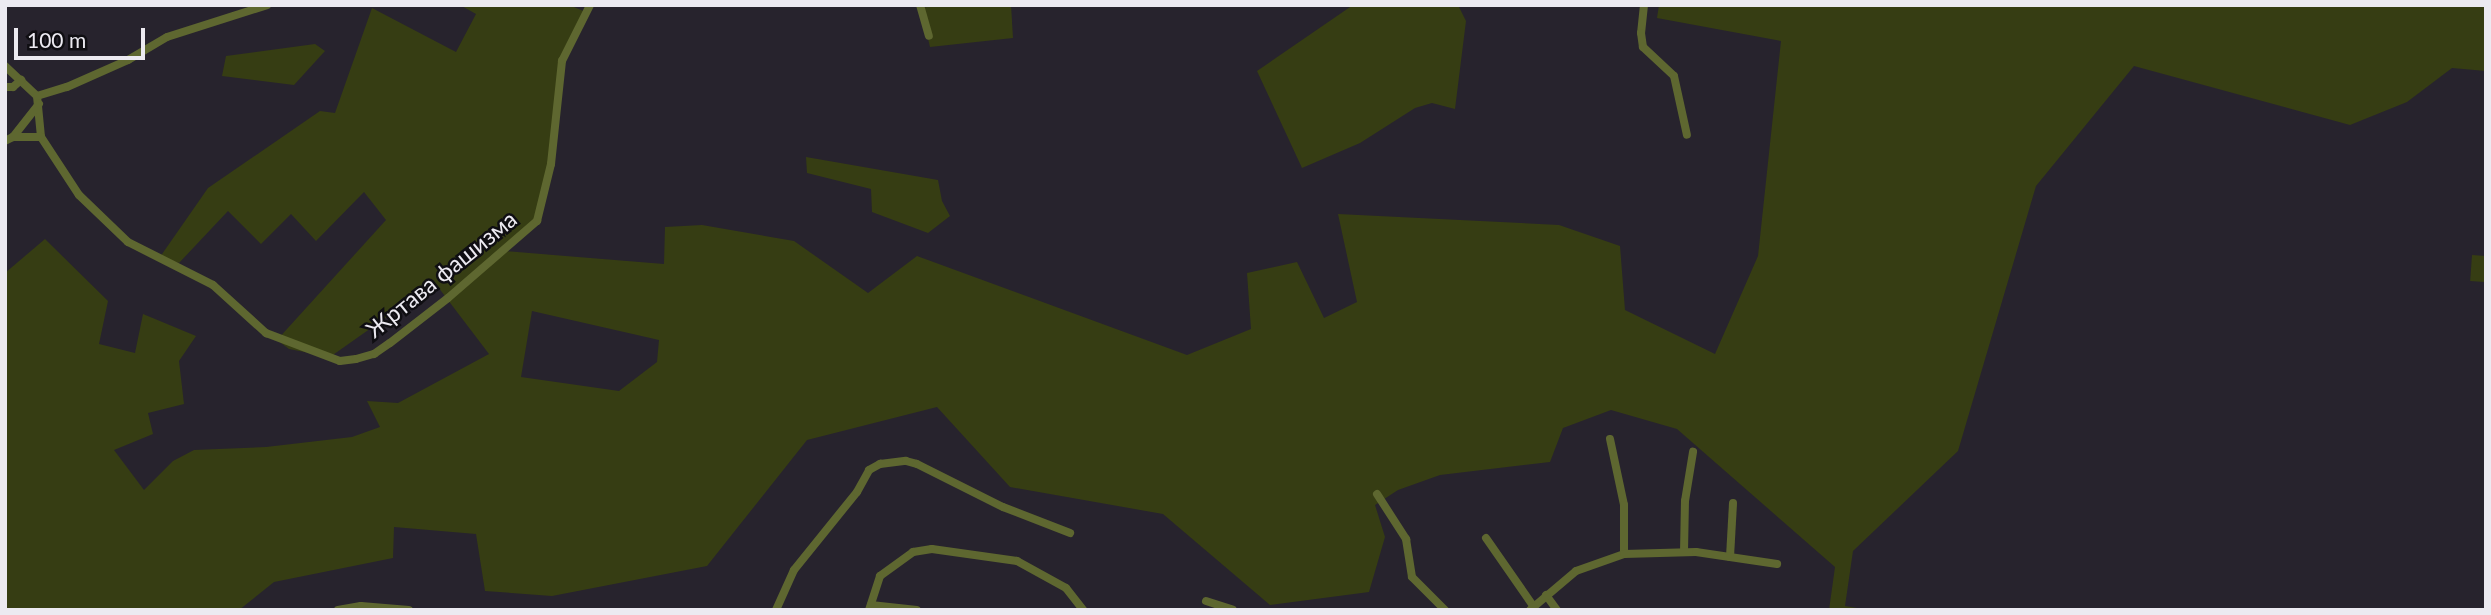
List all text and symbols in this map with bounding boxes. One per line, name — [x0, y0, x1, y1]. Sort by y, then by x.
scale bar — [18, 14, 149, 58]
text: 100 m — [27, 27, 86, 52]
street label: Жртава фашизма — [360, 205, 522, 343]

